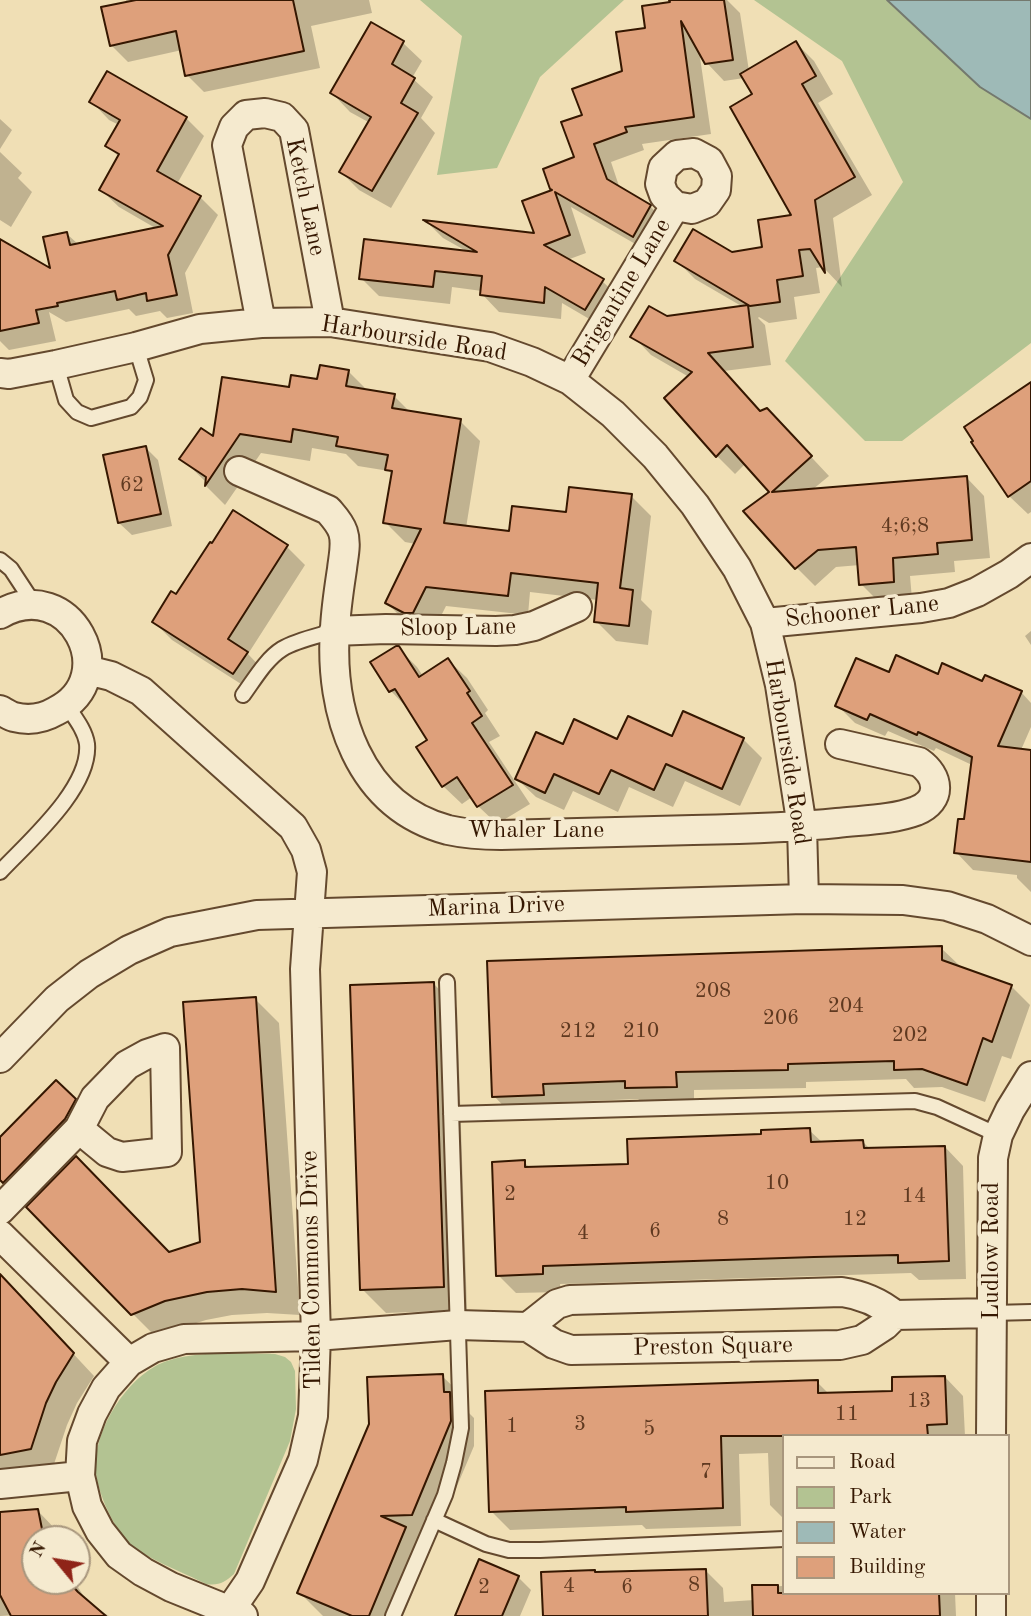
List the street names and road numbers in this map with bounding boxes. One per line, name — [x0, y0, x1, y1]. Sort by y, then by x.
street label: Ketch Lane — [278, 135, 332, 259]
street label: Brigantine Lane — [566, 213, 678, 373]
street label: Harbourside Road — [319, 310, 509, 368]
street label: Schooner Lane — [784, 590, 940, 634]
street label: Sloop Lane — [400, 613, 516, 643]
street label: Harbourside Road — [758, 657, 816, 847]
street label: Whaler Lane — [468, 817, 604, 845]
street label: Marina Drive — [427, 890, 565, 924]
street label: Tilden Commons Drive — [296, 1150, 328, 1390]
street label: Ludlow Road — [978, 1182, 1006, 1320]
street label: Preston Square — [633, 1331, 793, 1363]

